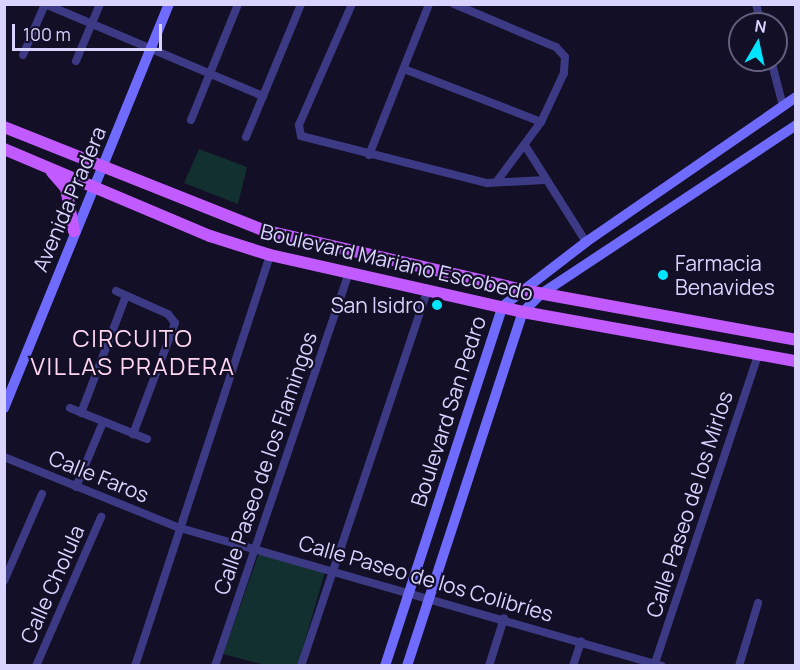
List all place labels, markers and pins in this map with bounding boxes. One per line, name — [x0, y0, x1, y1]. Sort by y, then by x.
place label: Farmacia Benavides — [675, 250, 775, 300]
marker: Farmacia Benavides — [656, 268, 670, 282]
place label: San Isidro — [331, 292, 425, 318]
marker: San Isidro — [430, 298, 444, 312]

